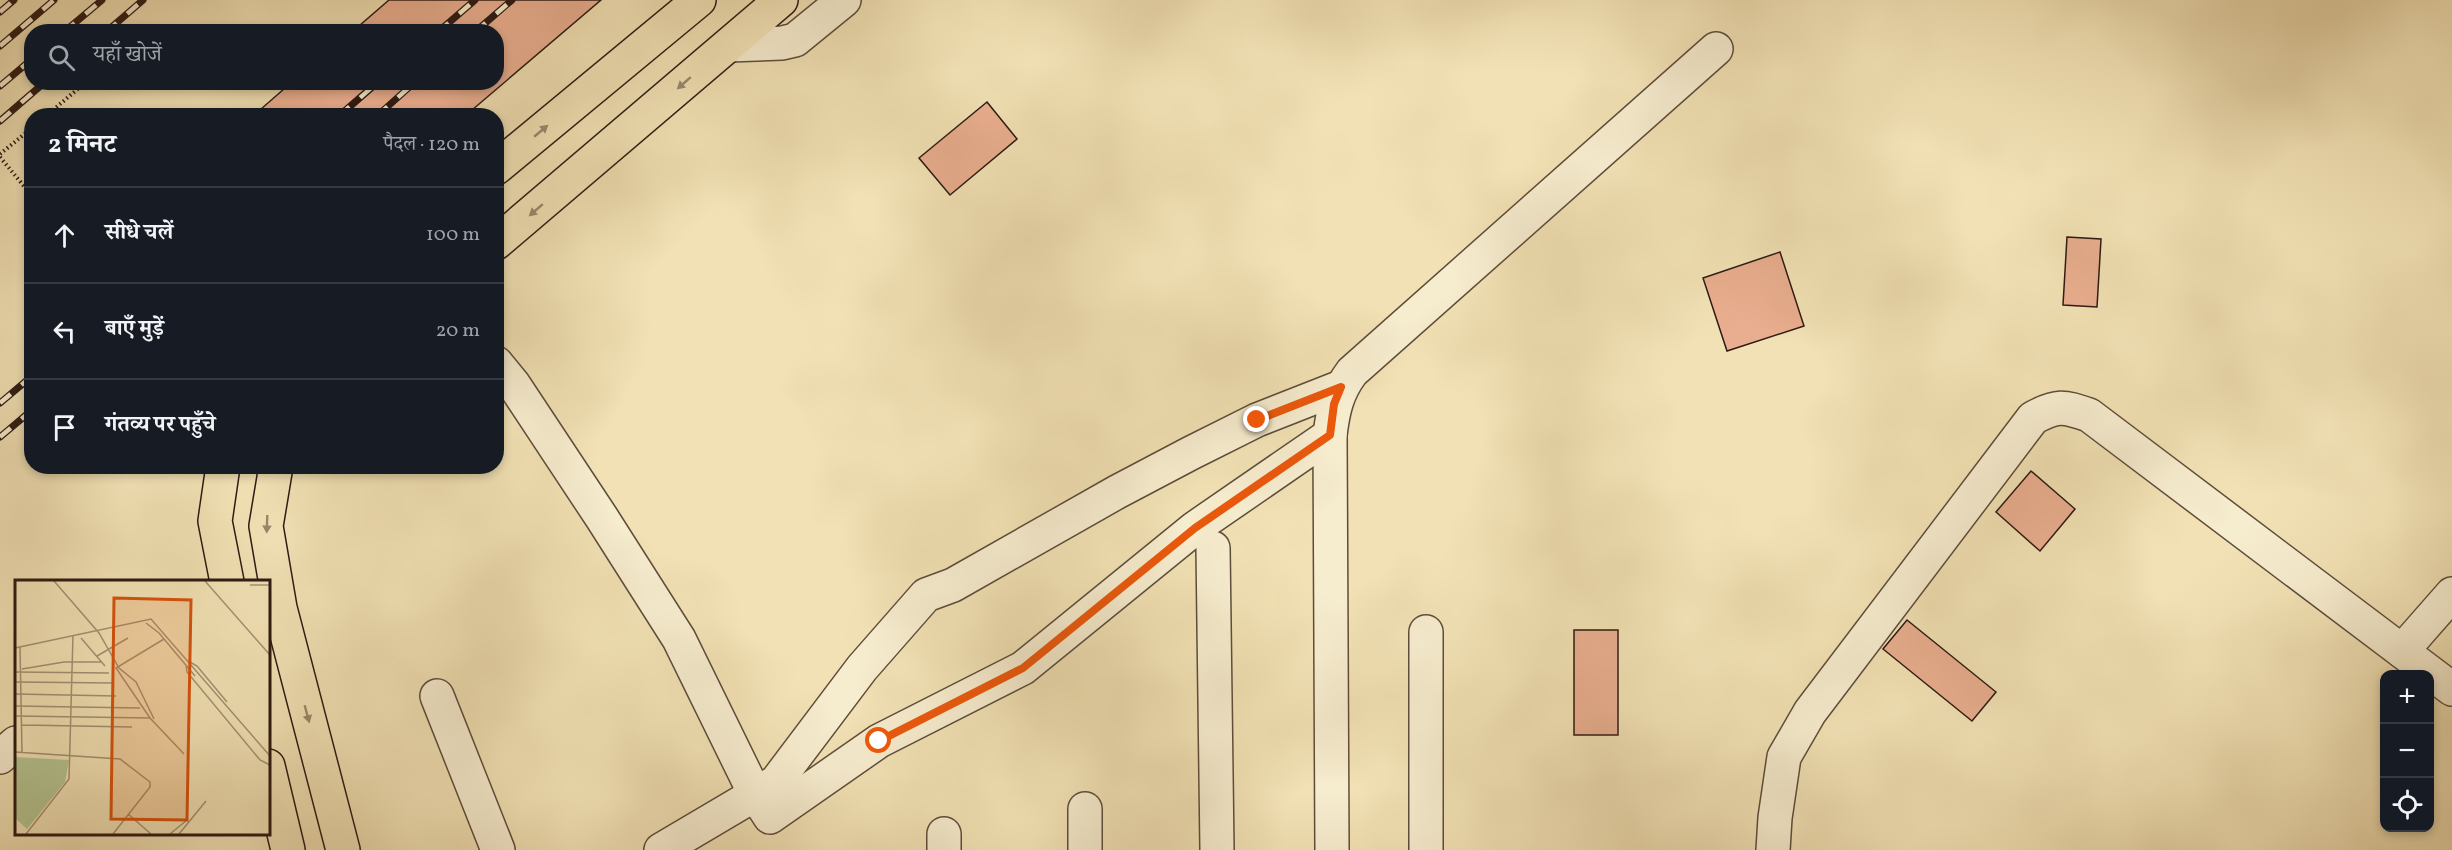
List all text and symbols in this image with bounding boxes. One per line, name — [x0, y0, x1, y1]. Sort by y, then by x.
search box — [24, 24, 504, 90]
text: यहाँ खोजें — [93, 40, 162, 71]
icon: search — [45, 41, 78, 74]
one-way arrow — [677, 76, 692, 89]
one-way arrow — [534, 125, 549, 137]
text: 2 मिनट — [48, 127, 116, 163]
text: पैदल · 120 m — [383, 131, 480, 159]
one-way arrow — [528, 203, 544, 216]
text: सीधे चलें — [105, 218, 173, 249]
icon: ahead — [48, 219, 81, 252]
text: 100 m — [426, 221, 480, 249]
text: बाएँ मुड़ें — [105, 314, 164, 345]
icon: left — [48, 315, 81, 348]
text: 20 m — [436, 317, 480, 345]
route end — [1243, 406, 1269, 432]
text: गंतव्य पर पहुँचे — [105, 410, 216, 441]
icon: arrive — [48, 411, 81, 444]
one-way arrow — [263, 515, 272, 534]
inset map — [15, 580, 270, 835]
map controls — [2380, 670, 2434, 832]
button: + — [2380, 670, 2434, 724]
one-way arrow — [303, 705, 313, 724]
button: − — [2380, 724, 2434, 778]
route start — [865, 727, 891, 753]
button: locate — [2380, 778, 2434, 832]

